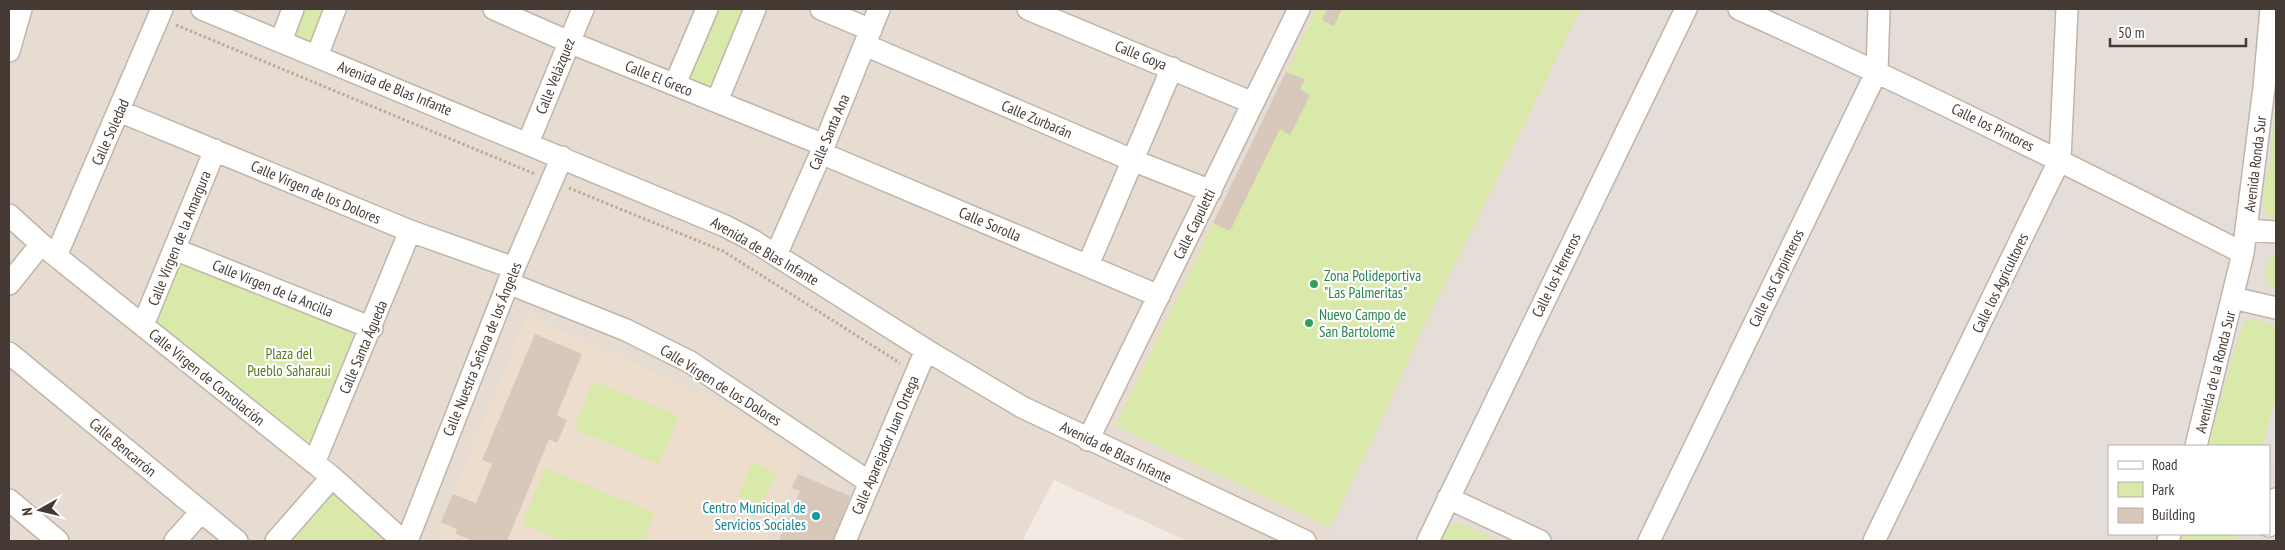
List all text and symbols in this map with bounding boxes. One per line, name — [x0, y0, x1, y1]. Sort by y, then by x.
scale bar — [2110, 15, 2246, 47]
text: 50 m — [2118, 23, 2144, 42]
street label: Calle Velázquez — [531, 35, 579, 117]
street label: Calle Goya — [1112, 36, 1170, 74]
street label: Avenida de Blas Infante — [335, 56, 455, 120]
street label: Calle El Greco — [622, 56, 696, 100]
street label: Calle Santa Ana — [805, 91, 853, 173]
street label: Calle Soledad — [87, 96, 133, 168]
street label: Calle Zurbarán — [999, 96, 1075, 142]
street label: Calle los Pintores — [1949, 99, 2037, 155]
street label: Avenida Ronda Sur — [2240, 114, 2270, 213]
street label: Calle Virgen de los Dolores — [248, 156, 384, 228]
street label: Calle Virgen de la Amargura — [143, 168, 215, 308]
street label: Calle Capuletti — [1169, 186, 1219, 262]
street label: Calle Sorolla — [956, 202, 1024, 246]
street label: Avenida de Blas Infante — [708, 212, 822, 290]
street label: Calle los Carpinteros — [1744, 226, 1808, 330]
street label: Calle los Herreros — [1527, 230, 1585, 320]
street label: Calle los Agricultores — [1968, 230, 2032, 336]
street label: Calle Virgen de la Ancilla — [210, 255, 336, 321]
street label: Calle Nuestra Señora de los Ángeles — [438, 259, 526, 439]
place label: Zona Polideportiva "Las Palmeritas" — [1324, 266, 1421, 302]
marker: Zona Polideportiva "Las Palmeritas" — [1308, 278, 1320, 290]
street label: Calle Santa Águeda — [335, 297, 391, 397]
place label: Nuevo Campo de San Bartolomé — [1319, 305, 1406, 341]
street label: Avenida de la Ronda Sur — [2191, 308, 2240, 435]
marker: Nuevo Campo de San Bartolomé — [1303, 317, 1315, 329]
street label: Calle Virgen de Consolación — [145, 324, 269, 430]
street label: Calle Virgen de los Dolores — [657, 340, 785, 430]
park label: Plaza del Pueblo Saharaui — [247, 344, 331, 380]
street label: Calle Aparejador Juan Ortega — [847, 373, 923, 517]
street label: Calle Bencarrón — [86, 414, 160, 480]
street label: Avenida de Blas Infante — [1057, 417, 1175, 487]
legend — [2108, 445, 2270, 535]
text: Road — [2152, 455, 2178, 474]
text: Park — [2152, 480, 2174, 499]
north arrow — [15, 485, 65, 535]
place label: Centro Municipal de Servicios Sociales — [702, 498, 806, 534]
text: Building — [2152, 505, 2195, 524]
text: N — [18, 507, 37, 517]
marker: Centro Municipal de Servicios Sociales — [810, 510, 822, 522]

